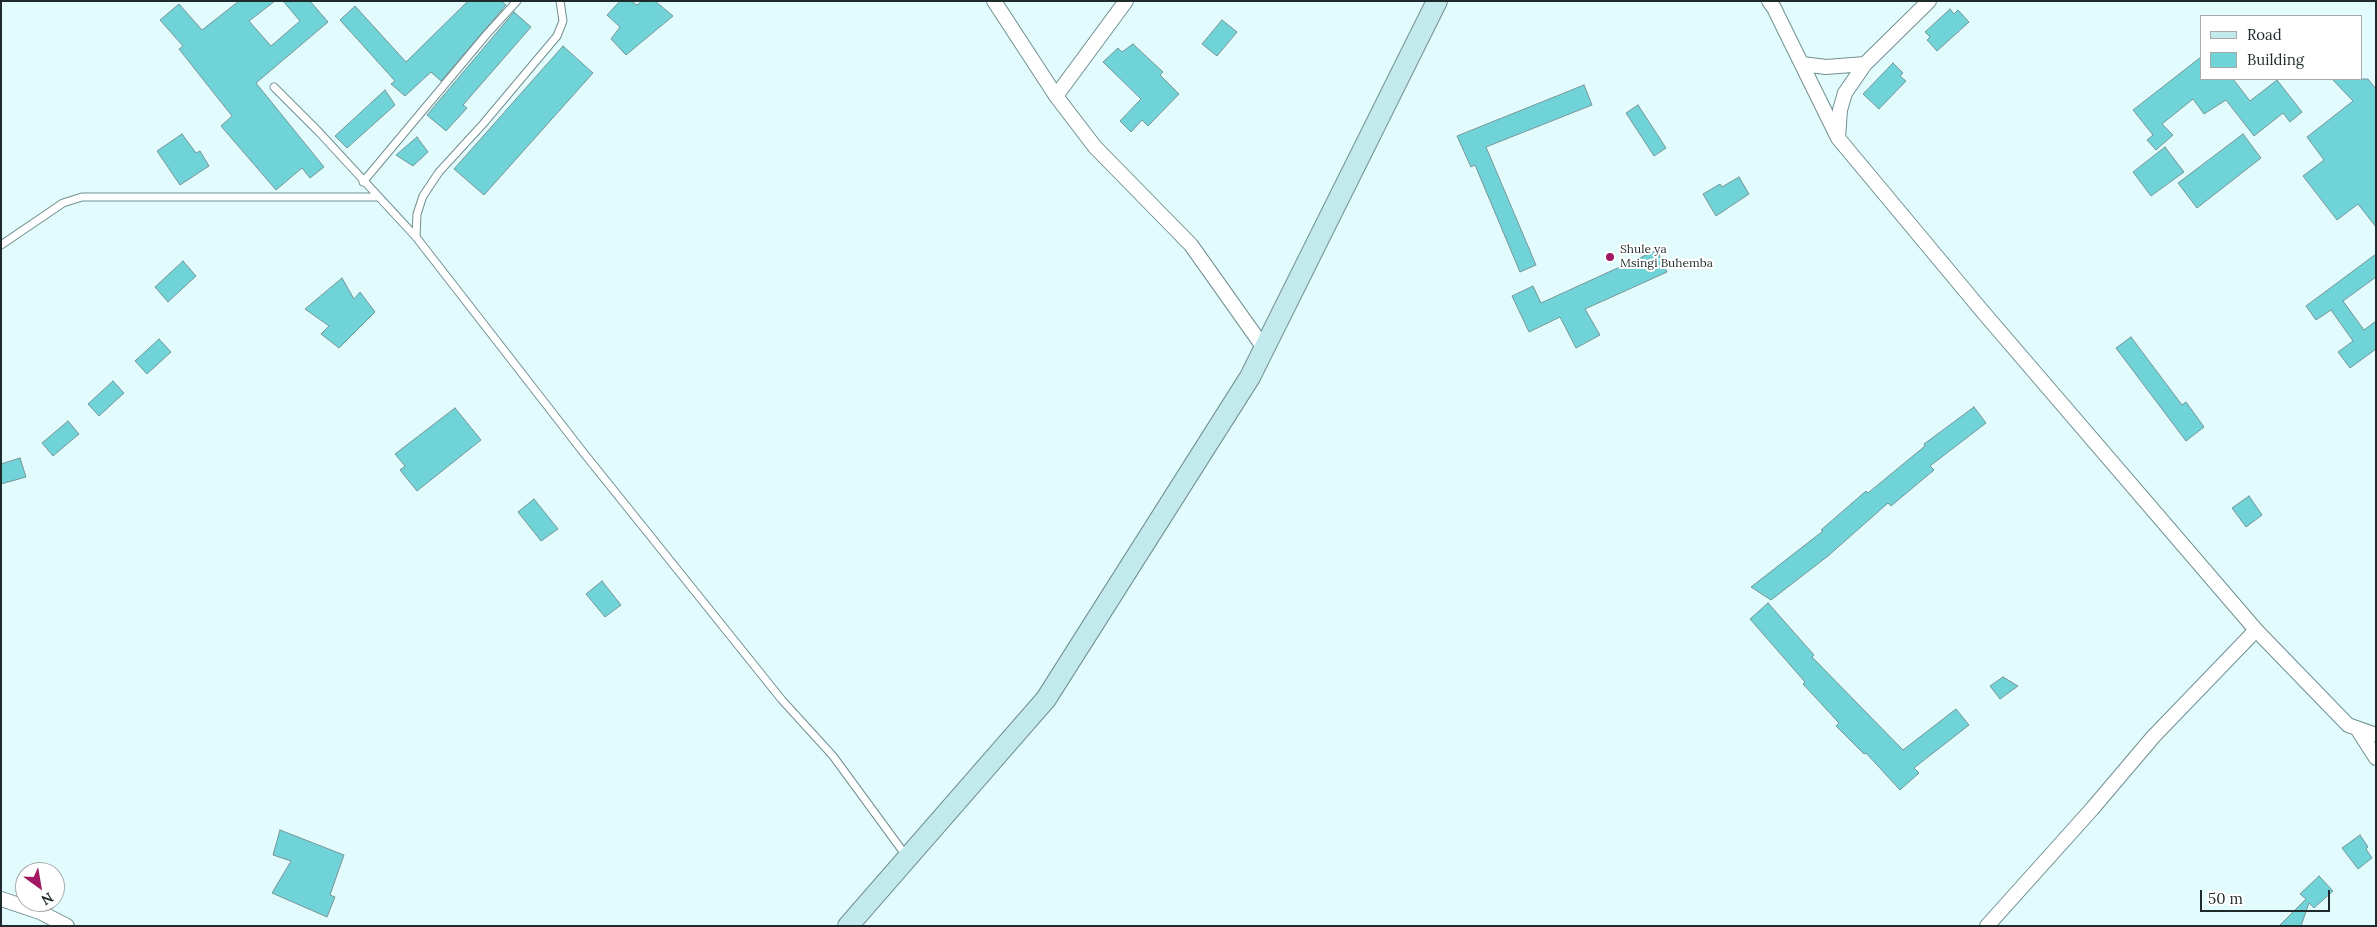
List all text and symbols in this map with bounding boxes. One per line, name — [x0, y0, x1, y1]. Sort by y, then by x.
legend — [2200, 15, 2362, 80]
text: Road — [2247, 25, 2282, 44]
text: Building — [2247, 50, 2304, 69]
place label: Shule ya Msingi Buhemba — [1620, 243, 1713, 271]
marker: Shule ya Msingi Buhemba — [1604, 251, 1616, 263]
north arrow — [15, 862, 65, 912]
scale bar — [2202, 880, 2332, 912]
text: N — [38, 888, 57, 909]
text: 50 m — [2208, 889, 2243, 908]

